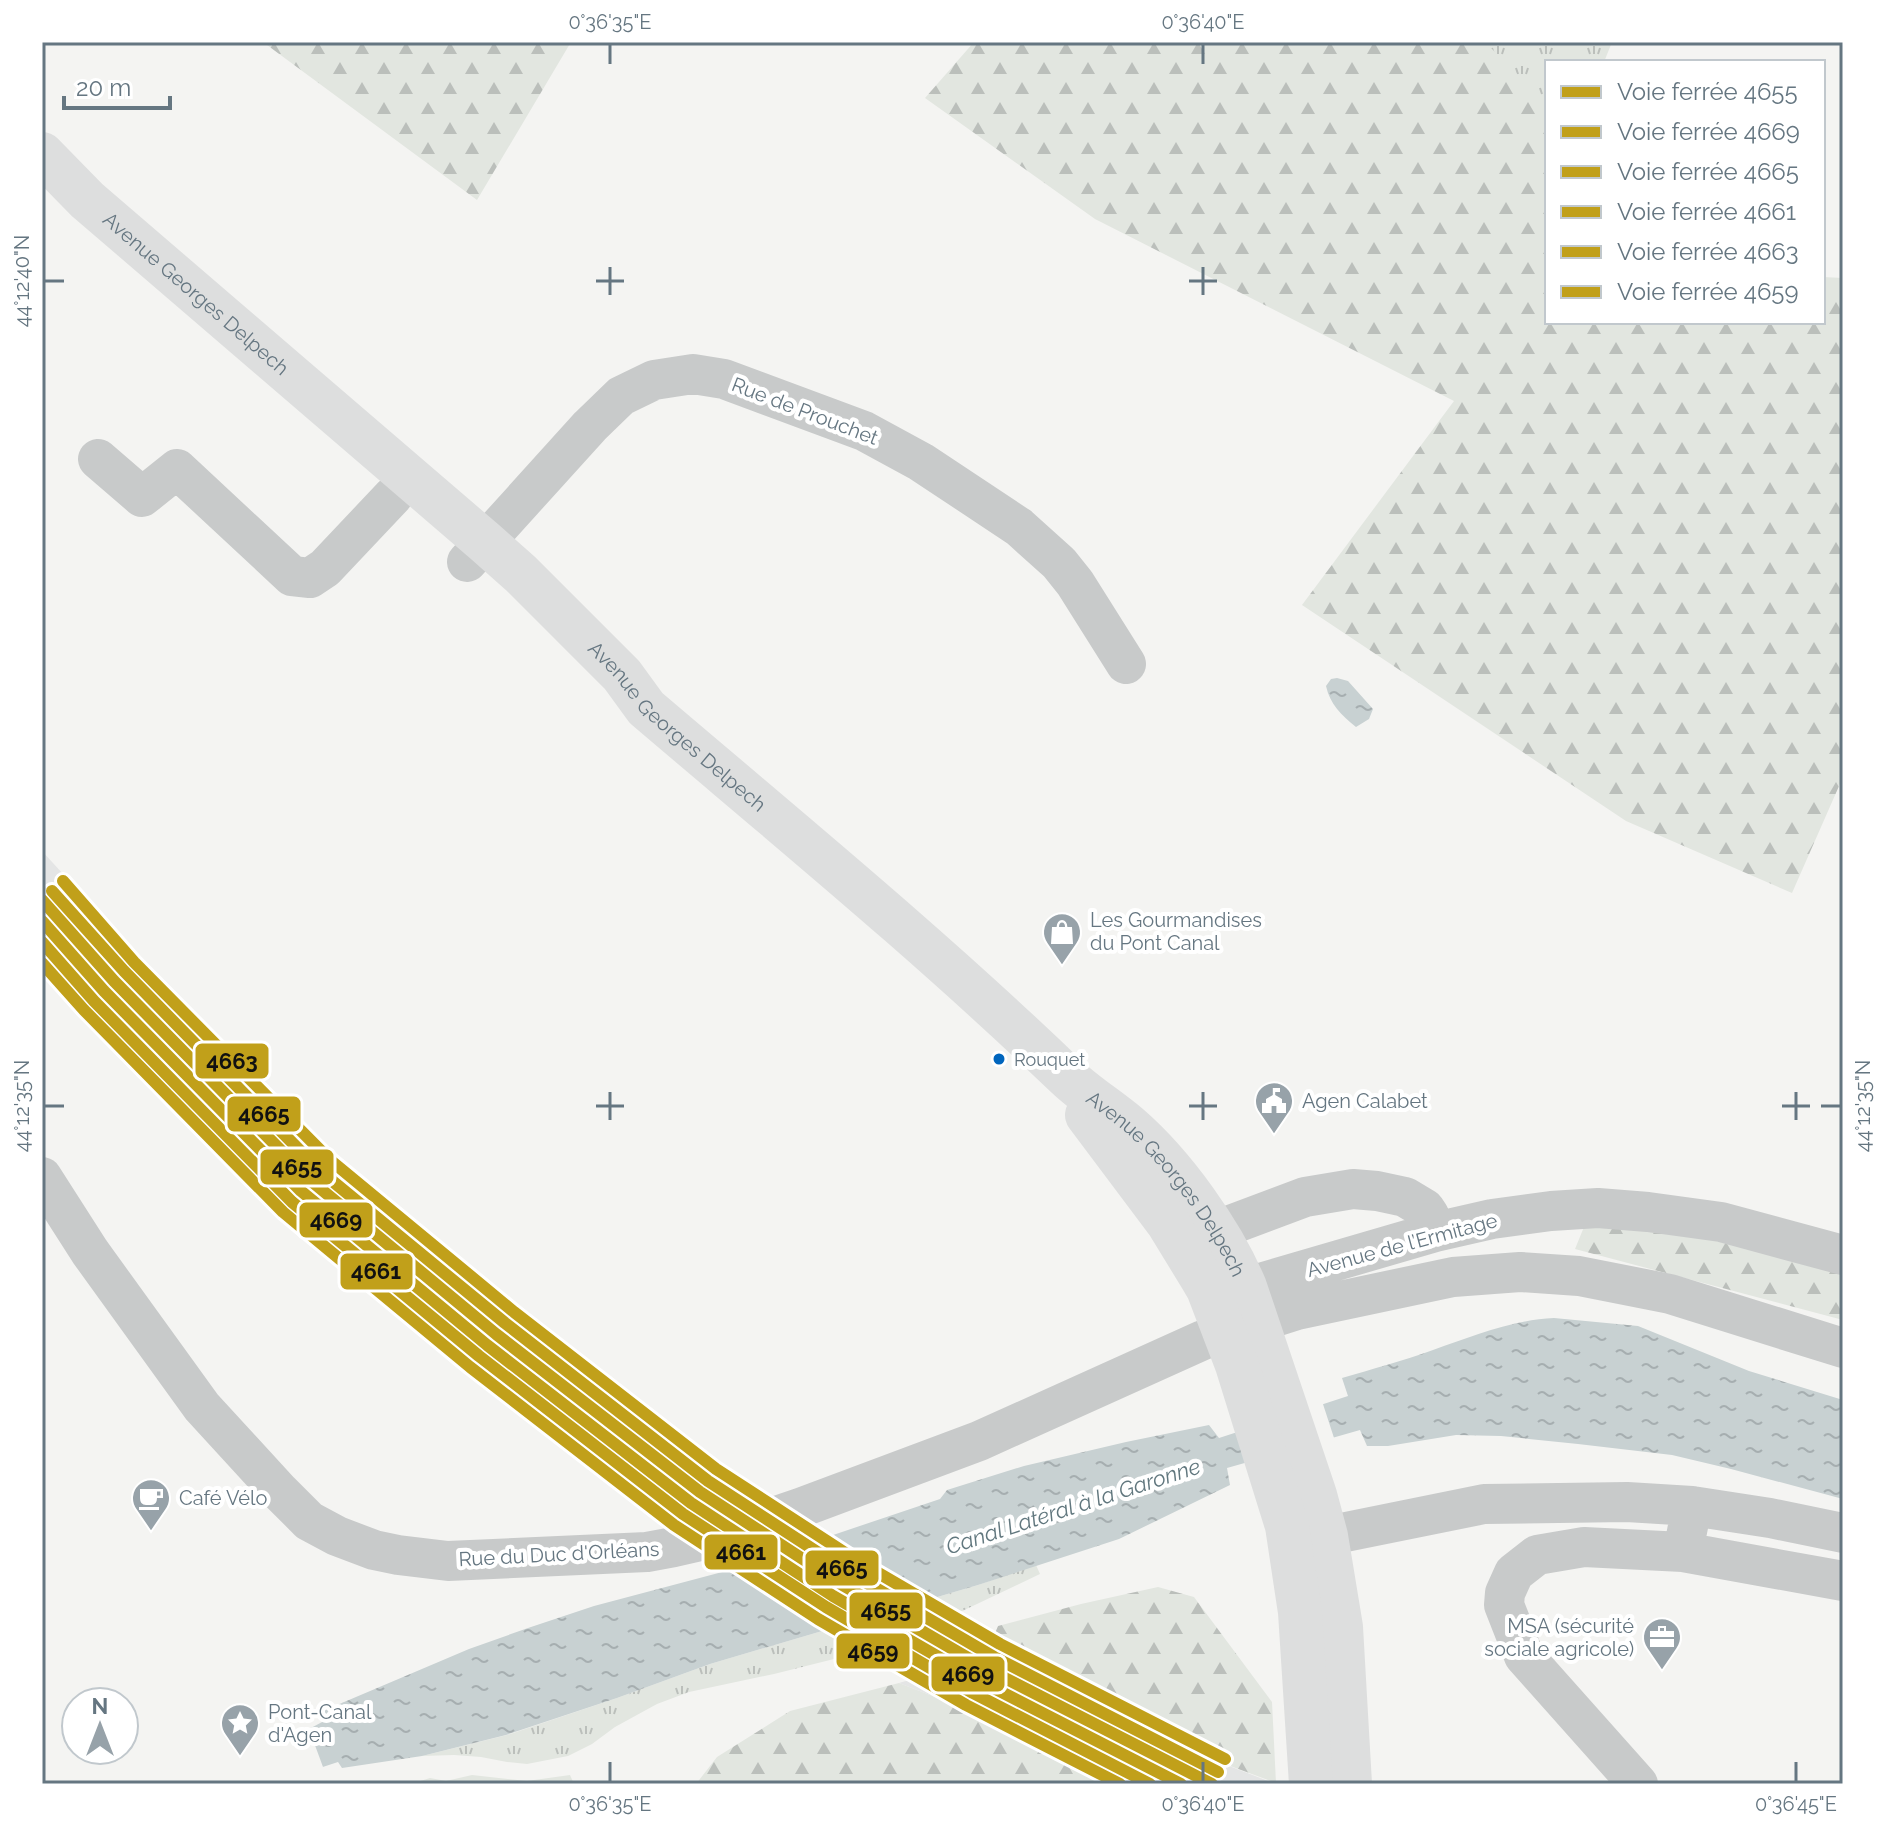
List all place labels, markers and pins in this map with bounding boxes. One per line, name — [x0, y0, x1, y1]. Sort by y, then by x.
place label: Les Gourmandises du Pont Canal — [1090, 908, 1262, 955]
shop icon: Les Gourmandises du Pont Canal — [1041, 911, 1083, 966]
place label: Rouquet — [1014, 1049, 1085, 1070]
marker: Rouquet — [991, 1051, 1007, 1067]
public building icon: Agen Calabet — [1253, 1080, 1295, 1135]
place label: Agen Calabet — [1302, 1089, 1428, 1113]
cafe icon: Café Vélo — [130, 1477, 172, 1532]
place label: Café Vélo — [179, 1486, 267, 1510]
place label: MSA (sécurité sociale agricole) — [1484, 1614, 1634, 1661]
office icon: MSA (sécurité sociale agricole) — [1641, 1616, 1683, 1671]
place label: Pont-Canal d'Agen — [268, 1700, 372, 1747]
place icon: Pont-Canal d'Agen — [219, 1702, 261, 1757]

